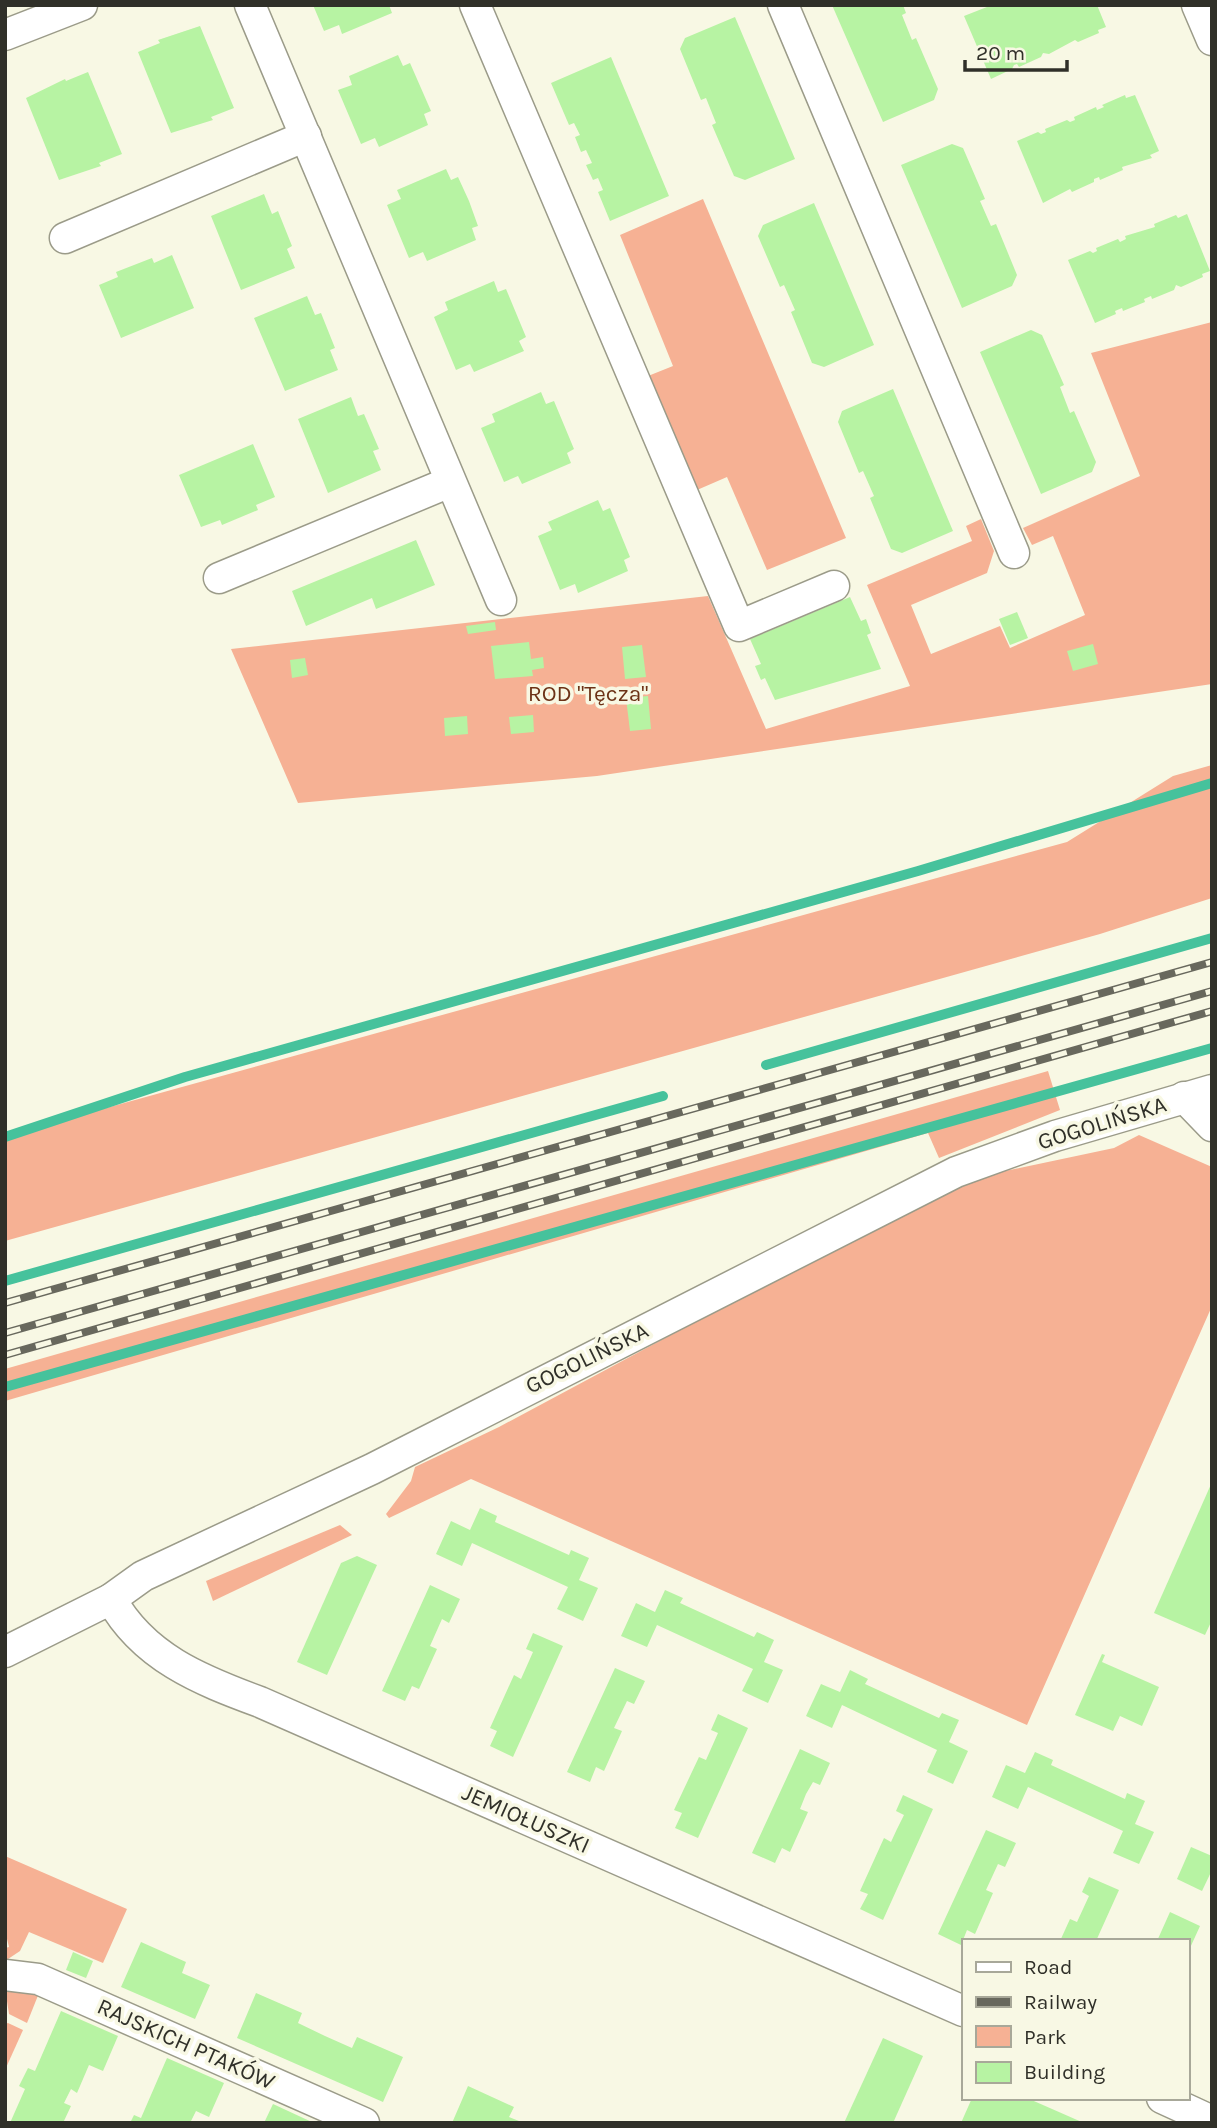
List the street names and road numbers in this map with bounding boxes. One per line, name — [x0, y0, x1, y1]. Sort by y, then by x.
street label: GOGOLIŃSKA — [1034, 1091, 1170, 1155]
street label: GOGOLIŃSKA — [521, 1317, 653, 1399]
street label: JEMIOŁUSZKI — [458, 1779, 594, 1859]
street label: RAJSKICH PTAKÓW — [93, 1993, 279, 2096]

